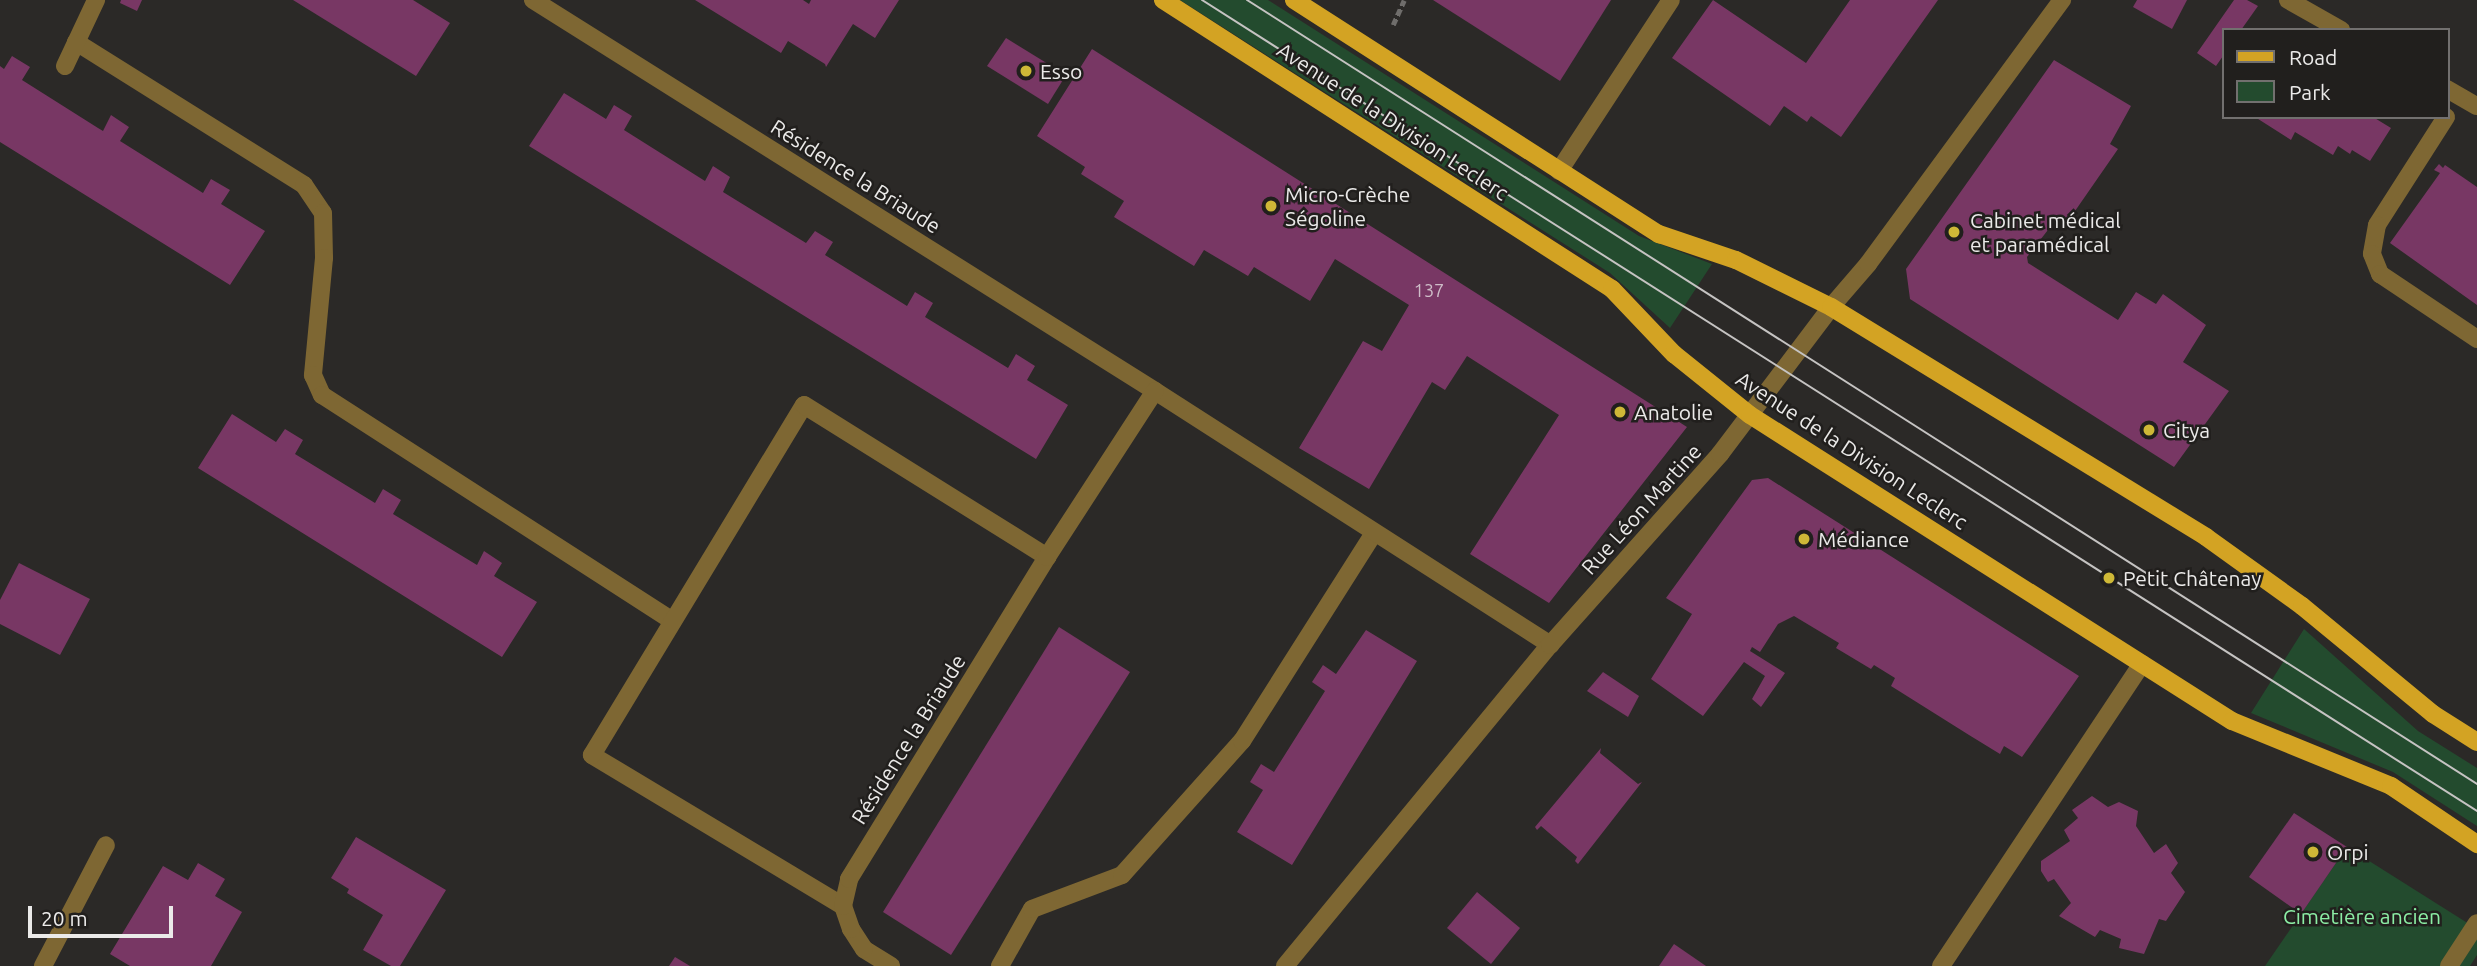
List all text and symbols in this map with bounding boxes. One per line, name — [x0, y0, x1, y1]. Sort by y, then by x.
legend — [2222, 28, 2449, 119]
street label: Avenue de la Division Leclerc — [1273, 37, 1513, 205]
text: Road — [2289, 45, 2337, 69]
place label: Esso — [1040, 58, 1082, 84]
marker: Esso — [1018, 63, 1034, 79]
text: Park — [2289, 80, 2331, 104]
street label: Résidence la Briaude — [767, 114, 945, 238]
place label: Micro-Crèche Ségoline — [1285, 181, 1410, 231]
marker: Micro-Crèche Ségoline — [1263, 198, 1279, 214]
place label: Cabinet médical et paramédical — [1970, 207, 2121, 257]
marker: Cabinet médical et paramédical — [1944, 222, 1964, 242]
house number: 137 — [1414, 279, 1444, 301]
street label: Avenue de la Division Leclerc — [1732, 366, 1972, 534]
place label: Anatolie — [1634, 399, 1713, 425]
marker: Anatolie — [1612, 404, 1628, 420]
place label: Citya — [2163, 417, 2210, 443]
marker: Citya — [2141, 422, 2157, 438]
street label: Rue Léon Martine — [1576, 439, 1706, 579]
place label: Médiance — [1818, 526, 1909, 552]
marker: Médiance — [1796, 531, 1812, 547]
place label: Petit Châtenay — [2123, 565, 2261, 591]
marker: Petit Châtenay — [2101, 570, 2117, 586]
street label: Résidence la Briaude — [846, 650, 970, 828]
place label: Orpi — [2327, 839, 2369, 865]
marker: Orpi — [2305, 844, 2321, 860]
scale bar — [32, 892, 177, 936]
park label: Cimetière ancien — [2283, 903, 2441, 929]
text: 20 m — [41, 906, 88, 930]

